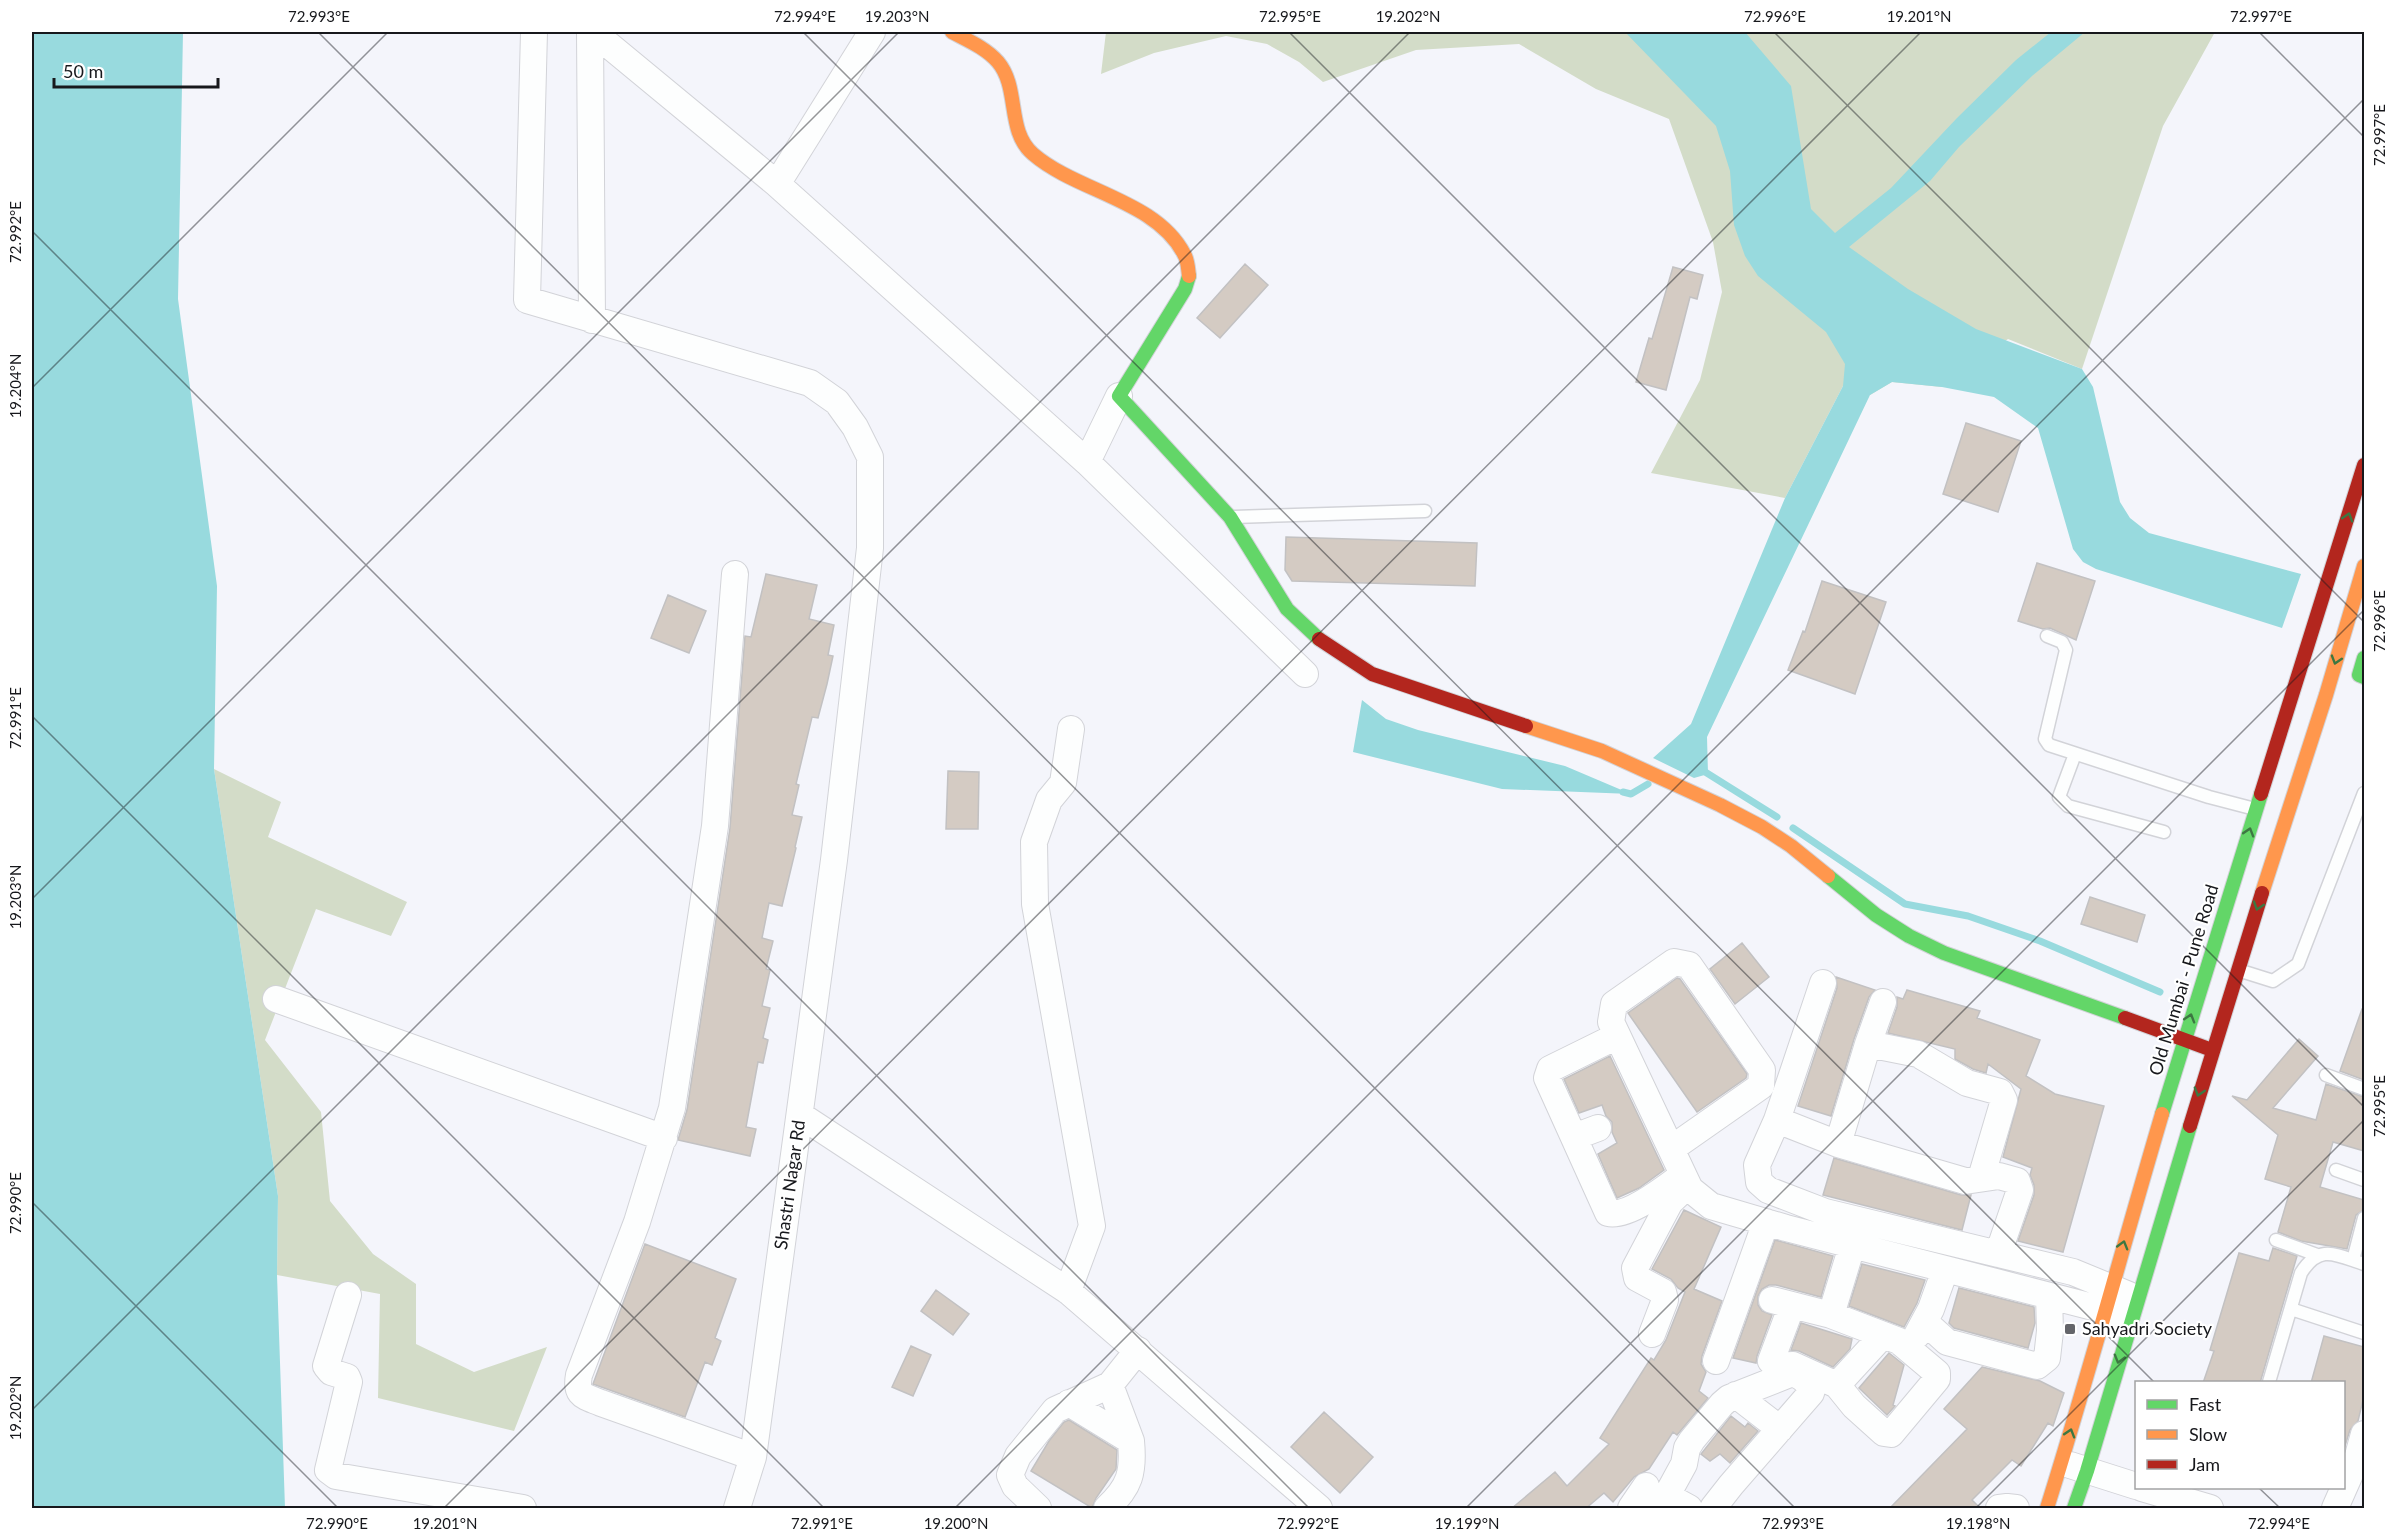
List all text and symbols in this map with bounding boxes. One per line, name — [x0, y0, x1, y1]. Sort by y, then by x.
text: 72.993°E — [288, 7, 350, 25]
text: 72.994°E — [774, 7, 836, 25]
text: 19.203°N — [865, 7, 929, 25]
text: 72.995°E — [1259, 7, 1321, 25]
text: 19.202°N — [1376, 7, 1440, 25]
text: 72.996°E — [1744, 7, 1806, 25]
text: 19.201°N — [1887, 7, 1951, 25]
text: 72.997°E — [2230, 7, 2292, 25]
scale bar — [54, 51, 218, 89]
text: 50 m — [63, 60, 103, 82]
text: 72.997°E — [2370, 104, 2388, 166]
text: 72.992°E — [6, 201, 24, 263]
text: 19.204°N — [6, 354, 24, 418]
one-way arrow — [2341, 512, 2353, 523]
text: 72.996°E — [2370, 590, 2388, 652]
one-way arrow — [2331, 654, 2343, 665]
text: 72.991°E — [6, 687, 24, 749]
one-way arrow — [2242, 827, 2254, 838]
text: 19.203°N — [6, 865, 24, 929]
street label: Old Mumbai - Pune Road — [2143, 881, 2223, 1078]
one-way arrow — [2252, 900, 2265, 910]
one-way arrow — [2183, 1013, 2196, 1024]
text: 72.995°E — [2370, 1075, 2388, 1137]
one-way arrow — [2194, 1086, 2206, 1096]
street label: Shastri Nagar Rd — [769, 1119, 809, 1251]
text: 72.990°E — [6, 1172, 24, 1234]
one-way arrow — [2116, 1240, 2128, 1251]
place label: Sahyadri Society — [2082, 1317, 2213, 1339]
marker: Sahyadri Society — [2063, 1322, 2077, 1336]
one-way arrow — [2114, 1353, 2126, 1364]
text: 19.202°N — [6, 1376, 24, 1440]
legend — [2135, 1381, 2345, 1489]
text: Fast — [2189, 1393, 2222, 1415]
text: Slow — [2189, 1423, 2227, 1445]
one-way arrow — [2063, 1428, 2076, 1439]
text: Jam — [2189, 1453, 2220, 1475]
text: 72.990°E — [306, 1514, 368, 1532]
text: 19.201°N — [413, 1514, 477, 1532]
text: 72.991°E — [791, 1514, 853, 1532]
text: 19.200°N — [924, 1514, 988, 1532]
text: 72.992°E — [1277, 1514, 1339, 1532]
text: 19.199°N — [1435, 1514, 1499, 1532]
text: 72.993°E — [1762, 1514, 1824, 1532]
text: 19.198°N — [1946, 1514, 2010, 1532]
text: 72.994°E — [2248, 1514, 2310, 1532]

